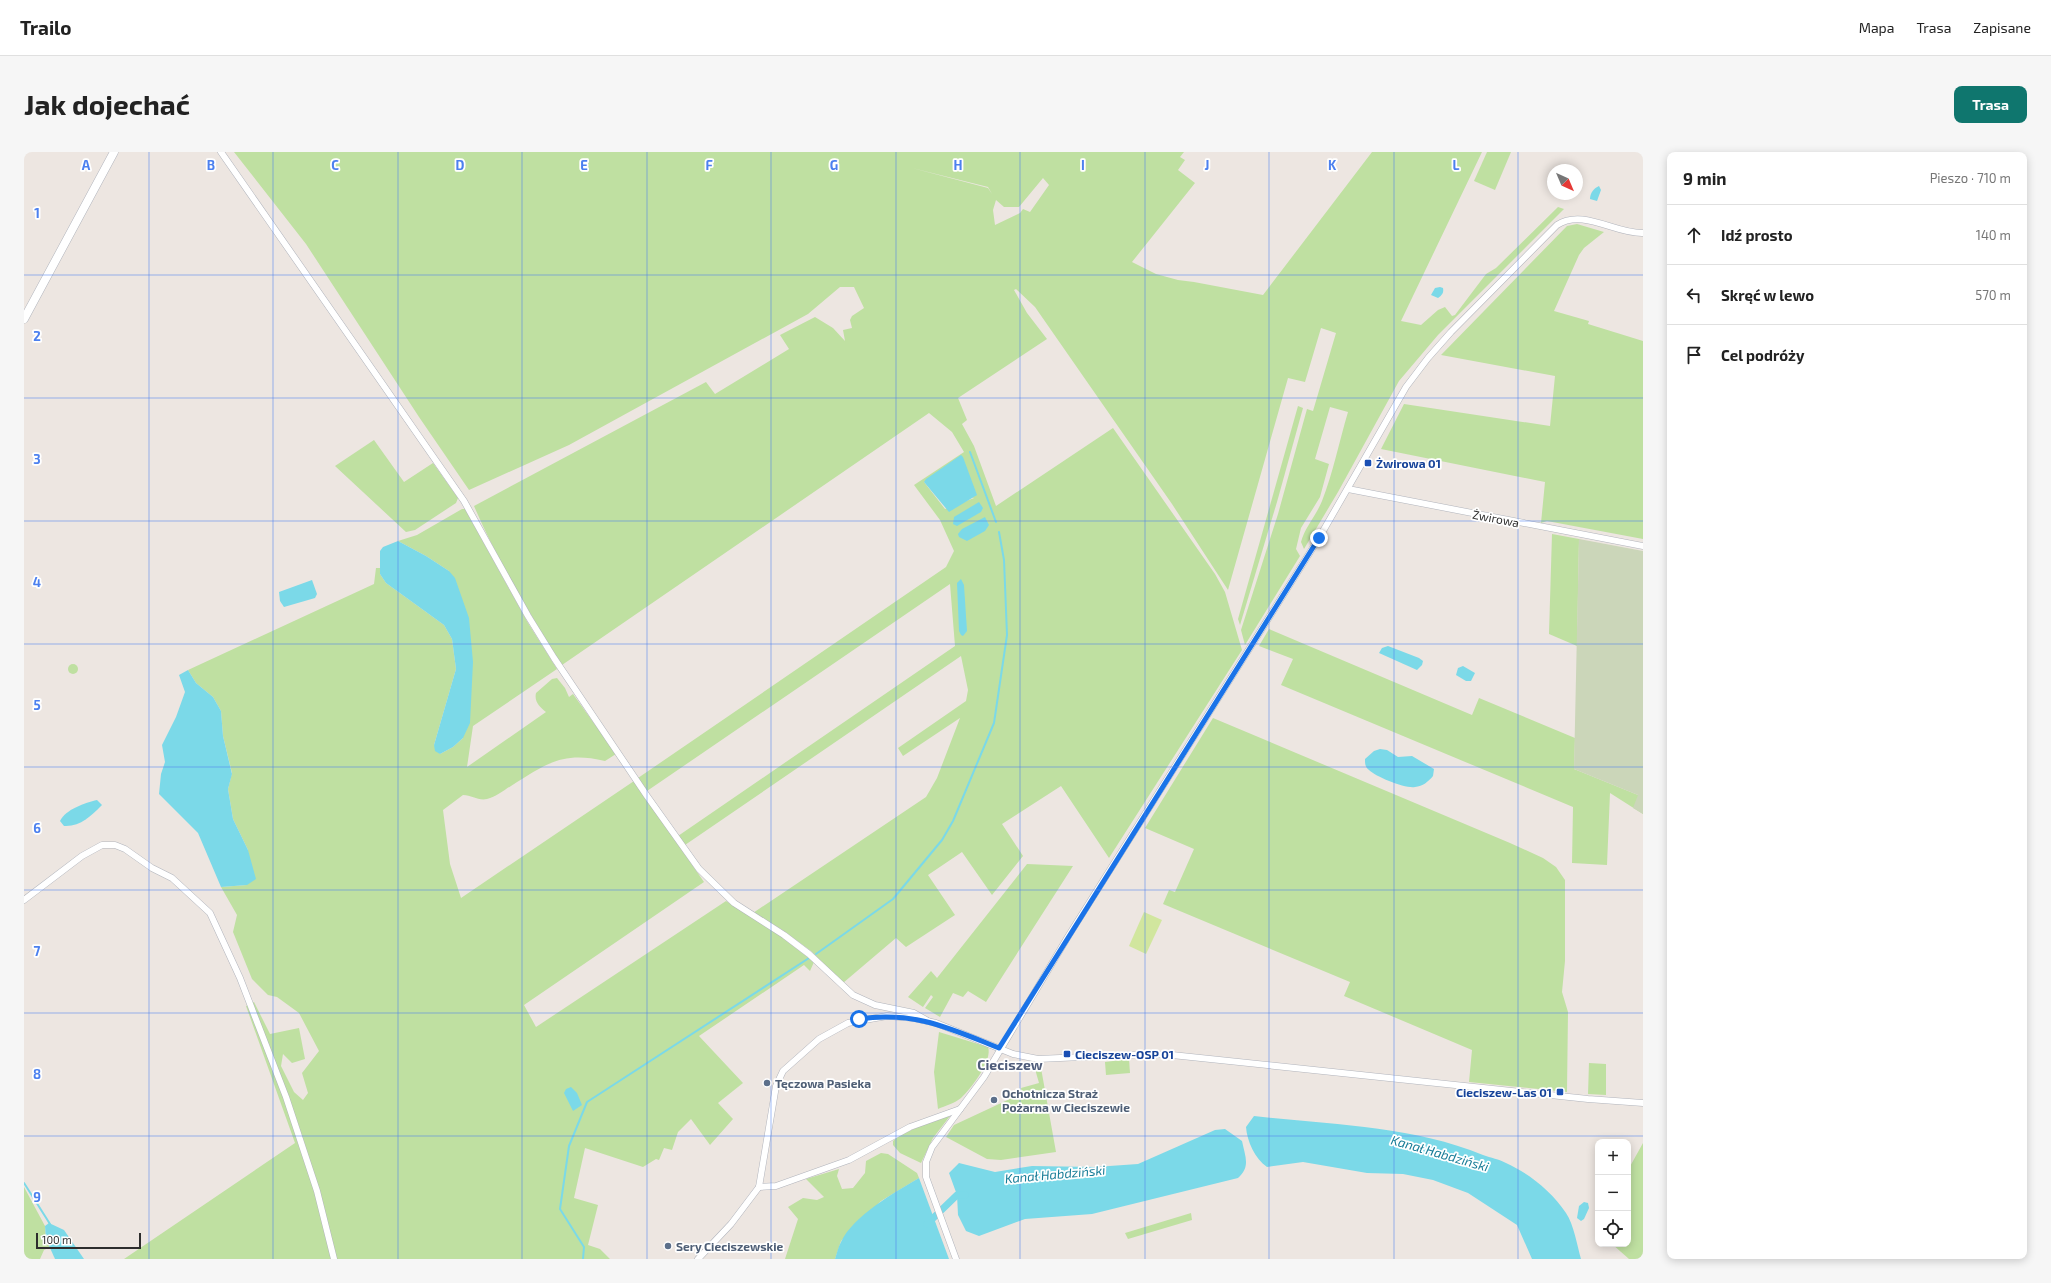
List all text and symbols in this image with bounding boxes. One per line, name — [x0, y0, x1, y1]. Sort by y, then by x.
text: Trailo — [20, 16, 72, 39]
text: Mapa — [1859, 19, 1894, 36]
text: Trasa — [1916, 19, 1951, 36]
text: Zapisane — [1973, 19, 2031, 36]
button: Trasa — [1954, 86, 2027, 123]
text: Jak dojechać — [24, 87, 190, 121]
text: A — [82, 157, 91, 173]
text: B — [207, 157, 215, 173]
text: C — [331, 157, 339, 173]
text: D — [456, 157, 465, 173]
text: E — [580, 157, 588, 173]
text: F — [705, 157, 713, 173]
text: G — [830, 157, 838, 173]
text: H — [954, 157, 963, 173]
text: I — [1081, 157, 1085, 173]
text: J — [1205, 157, 1209, 173]
text: K — [1328, 157, 1337, 173]
text: L — [1453, 157, 1460, 173]
north arrow — [1547, 164, 1583, 200]
text: 9 min — [1683, 168, 1727, 188]
text: Pieszo · 710 m — [1930, 170, 2011, 186]
text: 1 — [34, 205, 40, 221]
icon: ahead — [1683, 224, 1705, 246]
text: Idź prosto — [1721, 226, 1793, 244]
text: 140 m — [1976, 227, 2011, 243]
icon: left — [1683, 284, 1705, 306]
text: Skręć w lewo — [1721, 286, 1814, 304]
text: 570 m — [1975, 287, 2011, 303]
text: 2 — [33, 328, 41, 344]
icon: arrive — [1683, 344, 1705, 366]
text: Cel podróży — [1721, 346, 1804, 364]
text: 3 — [33, 451, 41, 467]
place label: Żwirowa 01 — [1376, 456, 1441, 470]
marker: Żwirowa 01 — [1363, 458, 1373, 468]
street label: Żwirowa — [1471, 507, 1521, 529]
route end — [1310, 529, 1328, 547]
text: 4 — [33, 574, 41, 590]
text: 5 — [33, 697, 41, 713]
text: 6 — [33, 820, 41, 836]
text: 7 — [34, 943, 41, 959]
route start — [850, 1010, 868, 1028]
place label: Cieciszew-OSP 01 — [1075, 1047, 1174, 1061]
marker: Cieciszew-OSP 01 — [1062, 1049, 1072, 1059]
district label: Cieciszew — [977, 1056, 1043, 1073]
text: 8 — [33, 1066, 41, 1082]
place label: Tęczowa Pasieka — [775, 1076, 871, 1090]
marker: Tęczowa Pasieka — [762, 1078, 772, 1088]
place label: Cieciszew-Las 01 — [1456, 1085, 1552, 1099]
place label: Ochotnicza Straż Pożarna w Cieciszewie — [1002, 1086, 1130, 1114]
marker: Cieciszew-Las 01 — [1555, 1087, 1565, 1097]
marker: Ochotnicza Straż Pożarna w Cieciszewie — [989, 1095, 999, 1105]
water label: Kanał Habdziński — [1389, 1131, 1491, 1175]
map controls — [1595, 1139, 1631, 1247]
button: + — [1595, 1139, 1631, 1175]
water label: Kanał Habdziński — [1004, 1162, 1106, 1186]
button: − — [1595, 1175, 1631, 1211]
text: 9 — [33, 1189, 41, 1205]
button: locate — [1595, 1211, 1631, 1247]
scale bar — [36, 1231, 141, 1250]
text: 100 m — [42, 1233, 72, 1246]
place label: Sery Cieciszewskie — [676, 1239, 784, 1254]
marker: Sery Cieciszewskie — [663, 1241, 673, 1251]

